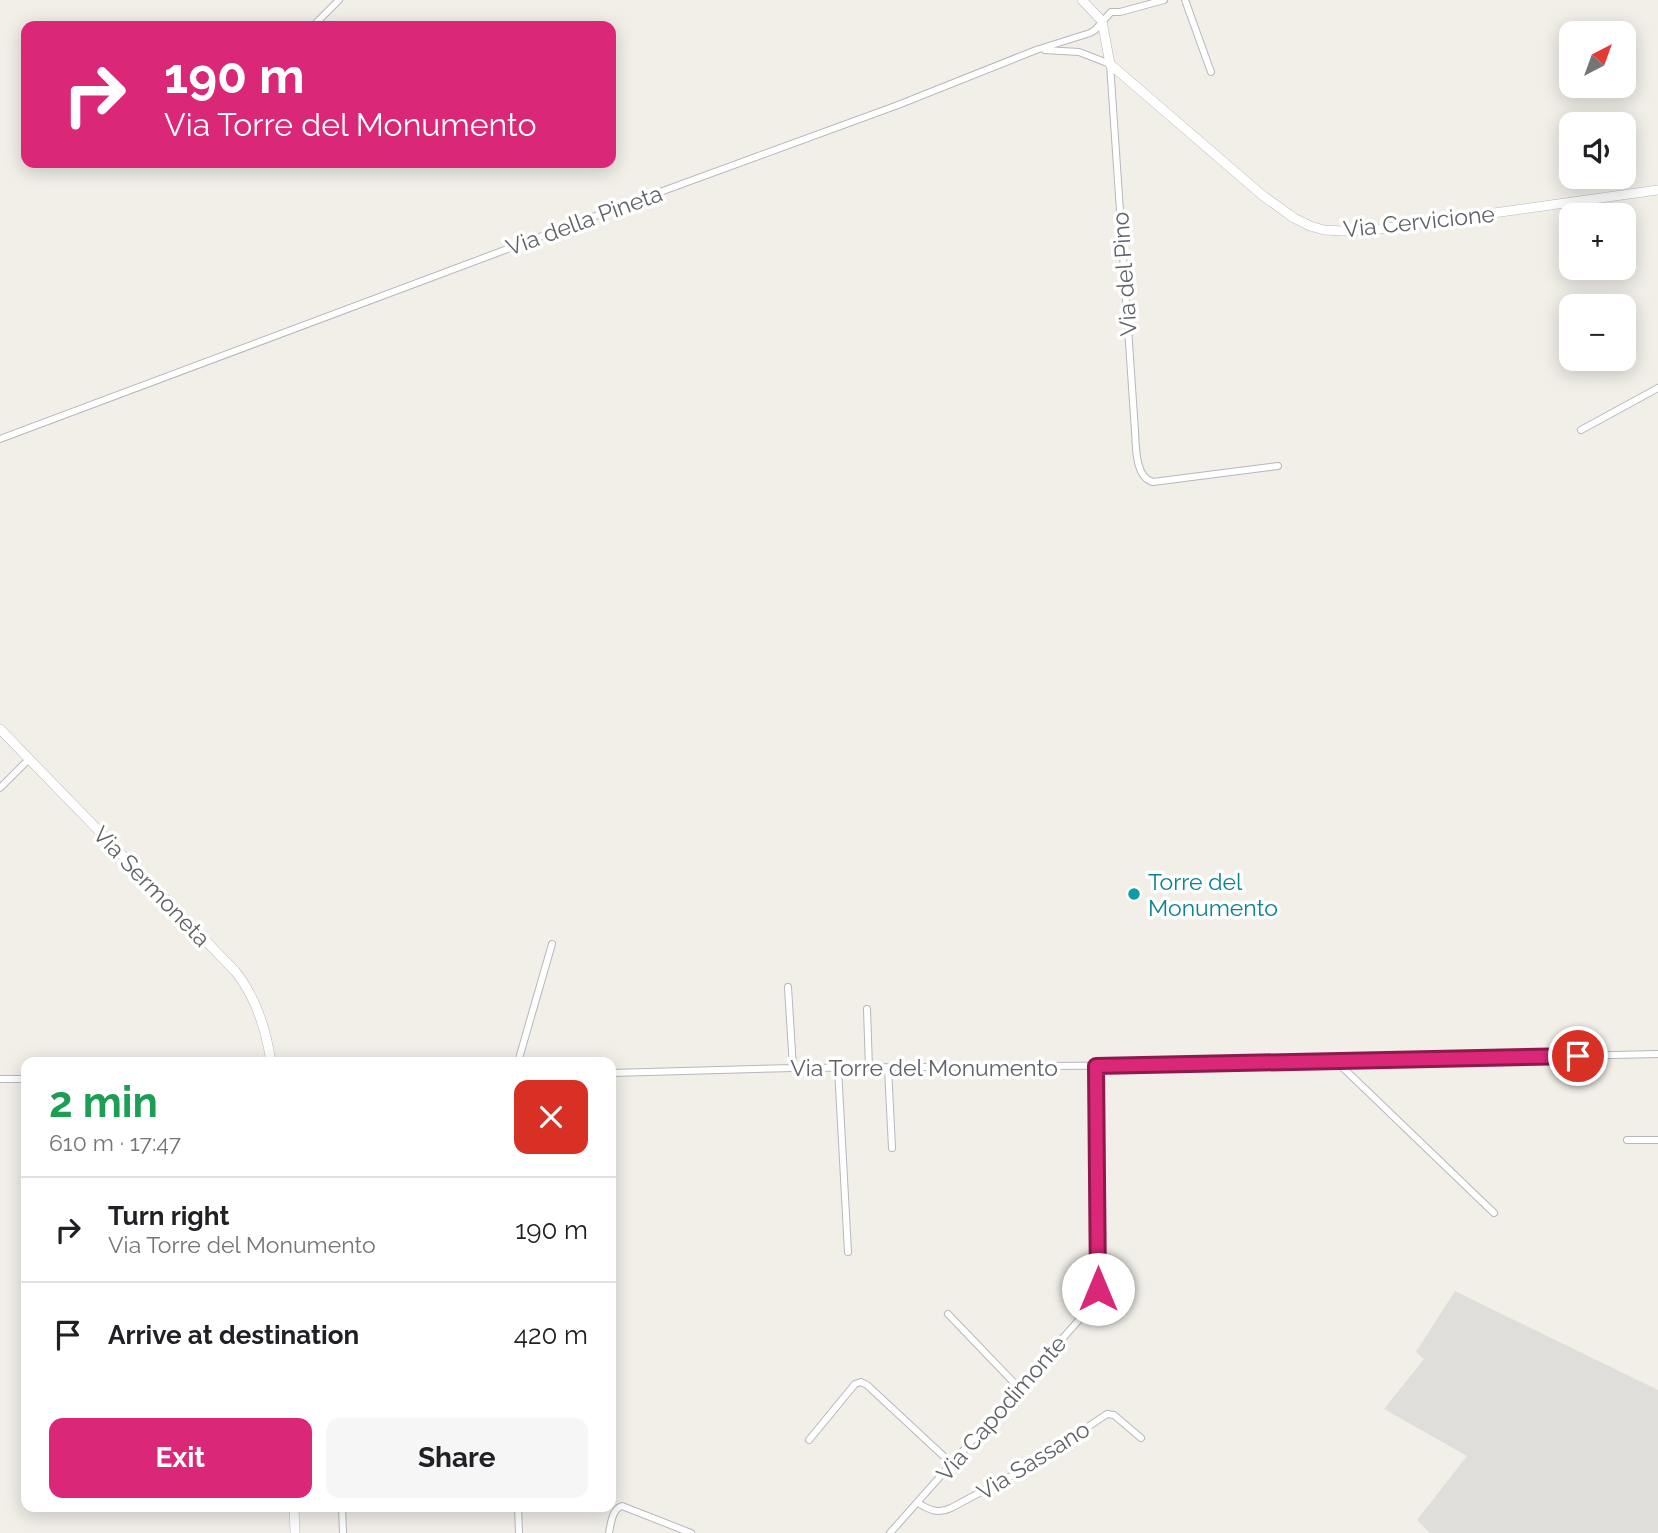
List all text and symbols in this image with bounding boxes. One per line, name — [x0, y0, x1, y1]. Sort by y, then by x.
north arrow — [1559, 21, 1636, 98]
map controls — [1559, 21, 1636, 371]
text: 190 m — [164, 47, 305, 104]
icon: right — [49, 49, 140, 140]
text: Via Torre del Monumento — [164, 106, 537, 143]
button: sound — [1559, 112, 1636, 189]
street label: Via della Pineta — [502, 179, 666, 261]
street label: Via Cervicione — [1342, 200, 1496, 242]
button: + — [1559, 203, 1636, 280]
street label: Via del Pino — [1106, 211, 1142, 337]
button: − — [1559, 294, 1636, 371]
street label: Via Sermoneta — [88, 820, 216, 952]
place label: Torre del Monumento — [1148, 868, 1278, 921]
marker: Torre del Monumento — [1126, 886, 1142, 902]
pin — [1548, 1026, 1608, 1086]
icon: arrive — [1559, 1037, 1597, 1075]
street label: Via Torre del Monumento — [790, 1054, 1058, 1081]
text: 2 min — [49, 1078, 158, 1127]
button: close — [514, 1080, 588, 1154]
text: 610 m · 17:47 — [49, 1129, 181, 1156]
text: Turn right — [108, 1201, 229, 1231]
icon: right — [49, 1211, 87, 1249]
text: 190 m — [515, 1215, 588, 1245]
text: Via Torre del Monumento — [108, 1231, 376, 1258]
position arrow — [1061, 1252, 1135, 1326]
icon: arrive — [49, 1316, 87, 1354]
text: Arrive at destination — [108, 1320, 359, 1350]
text: 420 m — [514, 1320, 588, 1350]
street label: Via Capodimonte — [931, 1330, 1071, 1486]
street label: Via Sassano — [972, 1415, 1094, 1505]
button: Exit — [49, 1418, 312, 1498]
button: Share — [326, 1418, 588, 1498]

